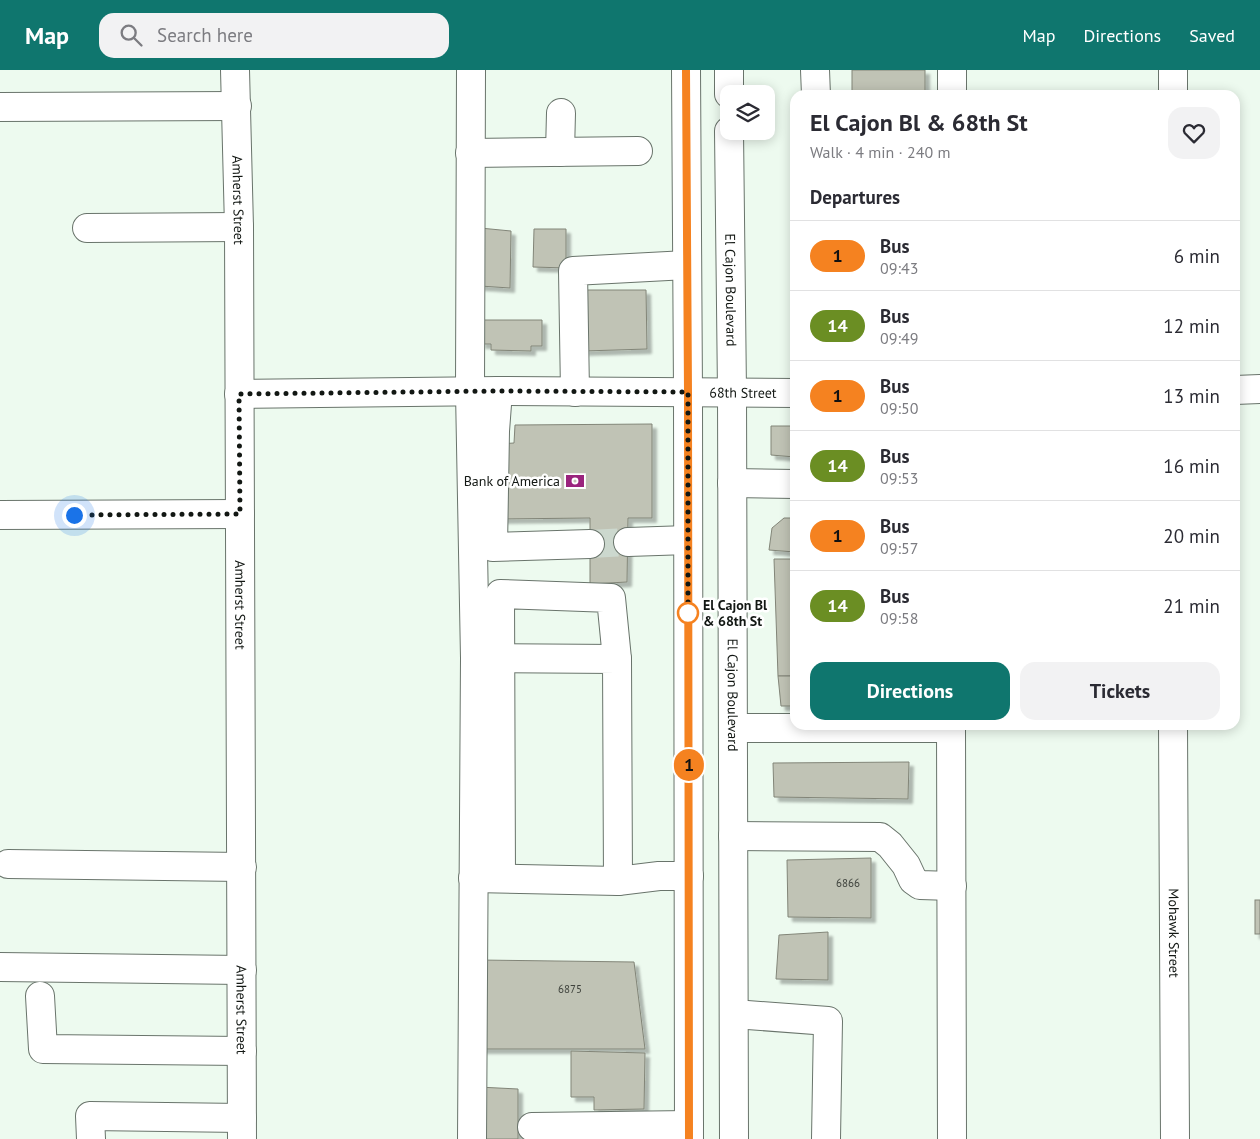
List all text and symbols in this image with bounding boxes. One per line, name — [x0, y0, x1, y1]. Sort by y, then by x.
search box — [99, 13, 449, 58]
text: Map — [25, 20, 69, 51]
icon: search — [117, 21, 145, 49]
text: Search here — [157, 23, 253, 47]
text: Map — [1023, 24, 1055, 47]
text: Directions — [1083, 24, 1161, 47]
text: Saved — [1189, 24, 1235, 47]
map controls — [720, 85, 775, 140]
button: layers — [720, 85, 775, 140]
text: El Cajon Bl & 68th St — [810, 107, 1028, 138]
button: heart — [1168, 107, 1220, 159]
text: Walk · 4 min · 240 m — [810, 142, 950, 162]
street label: Amherst Street — [228, 155, 248, 245]
text: Departures — [810, 185, 900, 209]
street label: El Cajon Boulevard — [721, 233, 740, 347]
text: Bus — [880, 234, 909, 258]
text: 1 — [832, 244, 843, 267]
text: 6 min — [1174, 244, 1220, 268]
text: 09:43 — [880, 258, 918, 278]
text: Bus — [880, 304, 909, 328]
text: 14 — [827, 314, 848, 337]
text: 12 min — [1163, 314, 1220, 338]
text: 09:49 — [880, 328, 918, 348]
text: Bus — [880, 374, 909, 398]
street label: 68th Street — [709, 383, 777, 402]
text: 1 — [832, 384, 843, 407]
text: 13 min — [1163, 384, 1220, 408]
text: 09:50 — [880, 398, 918, 418]
text: Bus — [880, 444, 909, 468]
text: 14 — [827, 454, 848, 477]
text: 16 min — [1163, 454, 1220, 478]
text: 09:53 — [880, 468, 918, 488]
bank icon: Bank of America — [564, 470, 586, 492]
place label: Bank of America — [464, 472, 560, 490]
your location — [62, 503, 87, 528]
text: Bus — [880, 514, 909, 538]
text: 1 — [832, 524, 843, 547]
text: 20 min — [1163, 524, 1220, 548]
text: 09:57 — [880, 538, 918, 558]
street label: Amherst Street — [231, 560, 249, 650]
text: Bus — [880, 584, 909, 608]
text: 14 — [827, 594, 848, 617]
text: 21 min — [1163, 594, 1220, 618]
place label: El Cajon Bl & 68th St — [703, 596, 768, 630]
marker: El Cajon Bl & 68th St — [677, 602, 699, 624]
text: 09:58 — [880, 608, 918, 628]
street label: El Cajon Boulevard — [724, 638, 742, 751]
button: Directions — [810, 662, 1010, 720]
button: Tickets — [1020, 662, 1220, 720]
line badge: 1 — [673, 749, 705, 781]
text: 1 — [684, 753, 694, 776]
house number: 6866 — [836, 876, 860, 890]
street label: Mohawk Street — [1165, 888, 1183, 978]
street label: Amherst Street — [232, 965, 251, 1055]
house number: 6875 — [558, 982, 582, 996]

